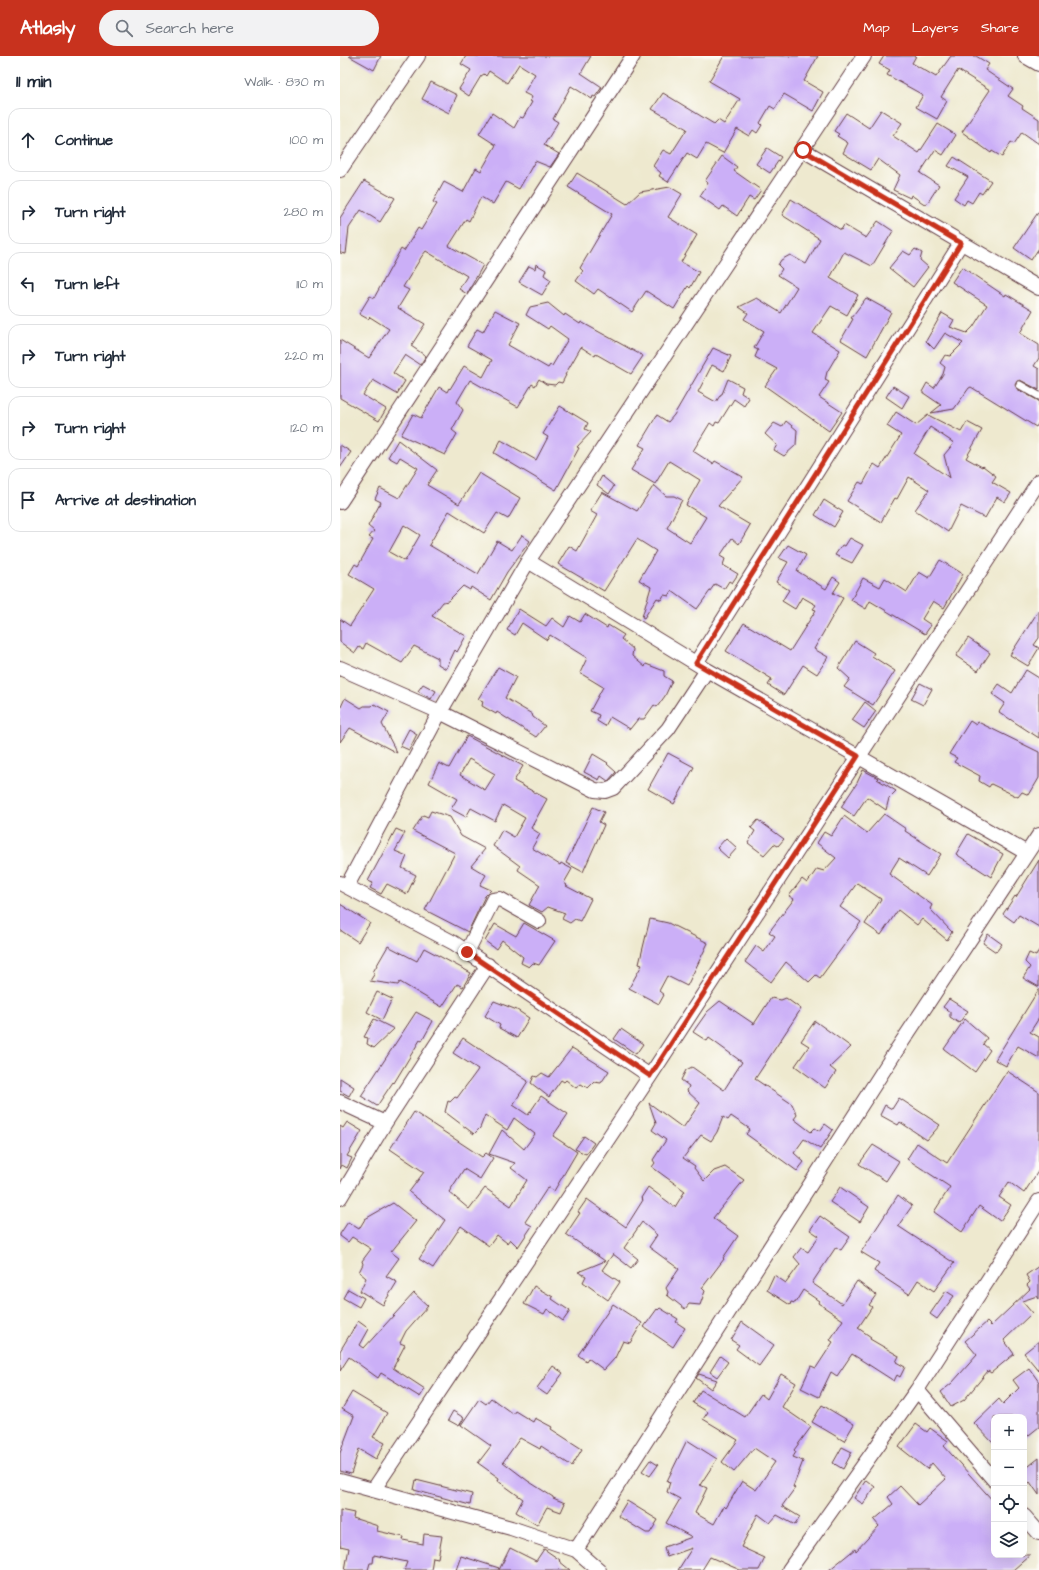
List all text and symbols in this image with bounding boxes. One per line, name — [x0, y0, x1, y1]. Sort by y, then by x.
search box — [99, 10, 379, 46]
text: Atlasly — [20, 15, 75, 42]
icon: search — [113, 17, 135, 39]
text: Search here — [145, 18, 234, 39]
text: Map — [863, 18, 890, 38]
text: Layers — [912, 18, 959, 38]
text: Share — [981, 18, 1019, 38]
text: 11 min — [16, 70, 51, 94]
text: Walk · 830 m — [244, 73, 324, 91]
icon: ahead — [17, 129, 39, 151]
text: Continue — [55, 130, 113, 151]
text: 100 m — [290, 131, 323, 149]
route start — [794, 141, 812, 159]
icon: right — [17, 201, 39, 223]
text: Turn right — [55, 202, 126, 223]
text: 280 m — [284, 203, 323, 221]
icon: left — [17, 273, 39, 295]
text: Turn left — [55, 274, 119, 295]
text: 110 m — [296, 275, 323, 293]
icon: right — [17, 345, 39, 367]
text: Turn right — [55, 346, 126, 367]
text: 220 m — [285, 347, 323, 365]
icon: right — [17, 417, 39, 439]
text: Turn right — [55, 418, 126, 439]
text: 120 m — [290, 419, 323, 437]
icon: arrive — [17, 489, 39, 511]
text: Arrive at destination — [55, 490, 196, 511]
route end — [458, 943, 476, 961]
map controls — [991, 1414, 1027, 1558]
button: + — [991, 1414, 1027, 1450]
button: − — [991, 1450, 1027, 1486]
button: locate — [991, 1486, 1027, 1522]
button: layers — [991, 1522, 1027, 1558]

